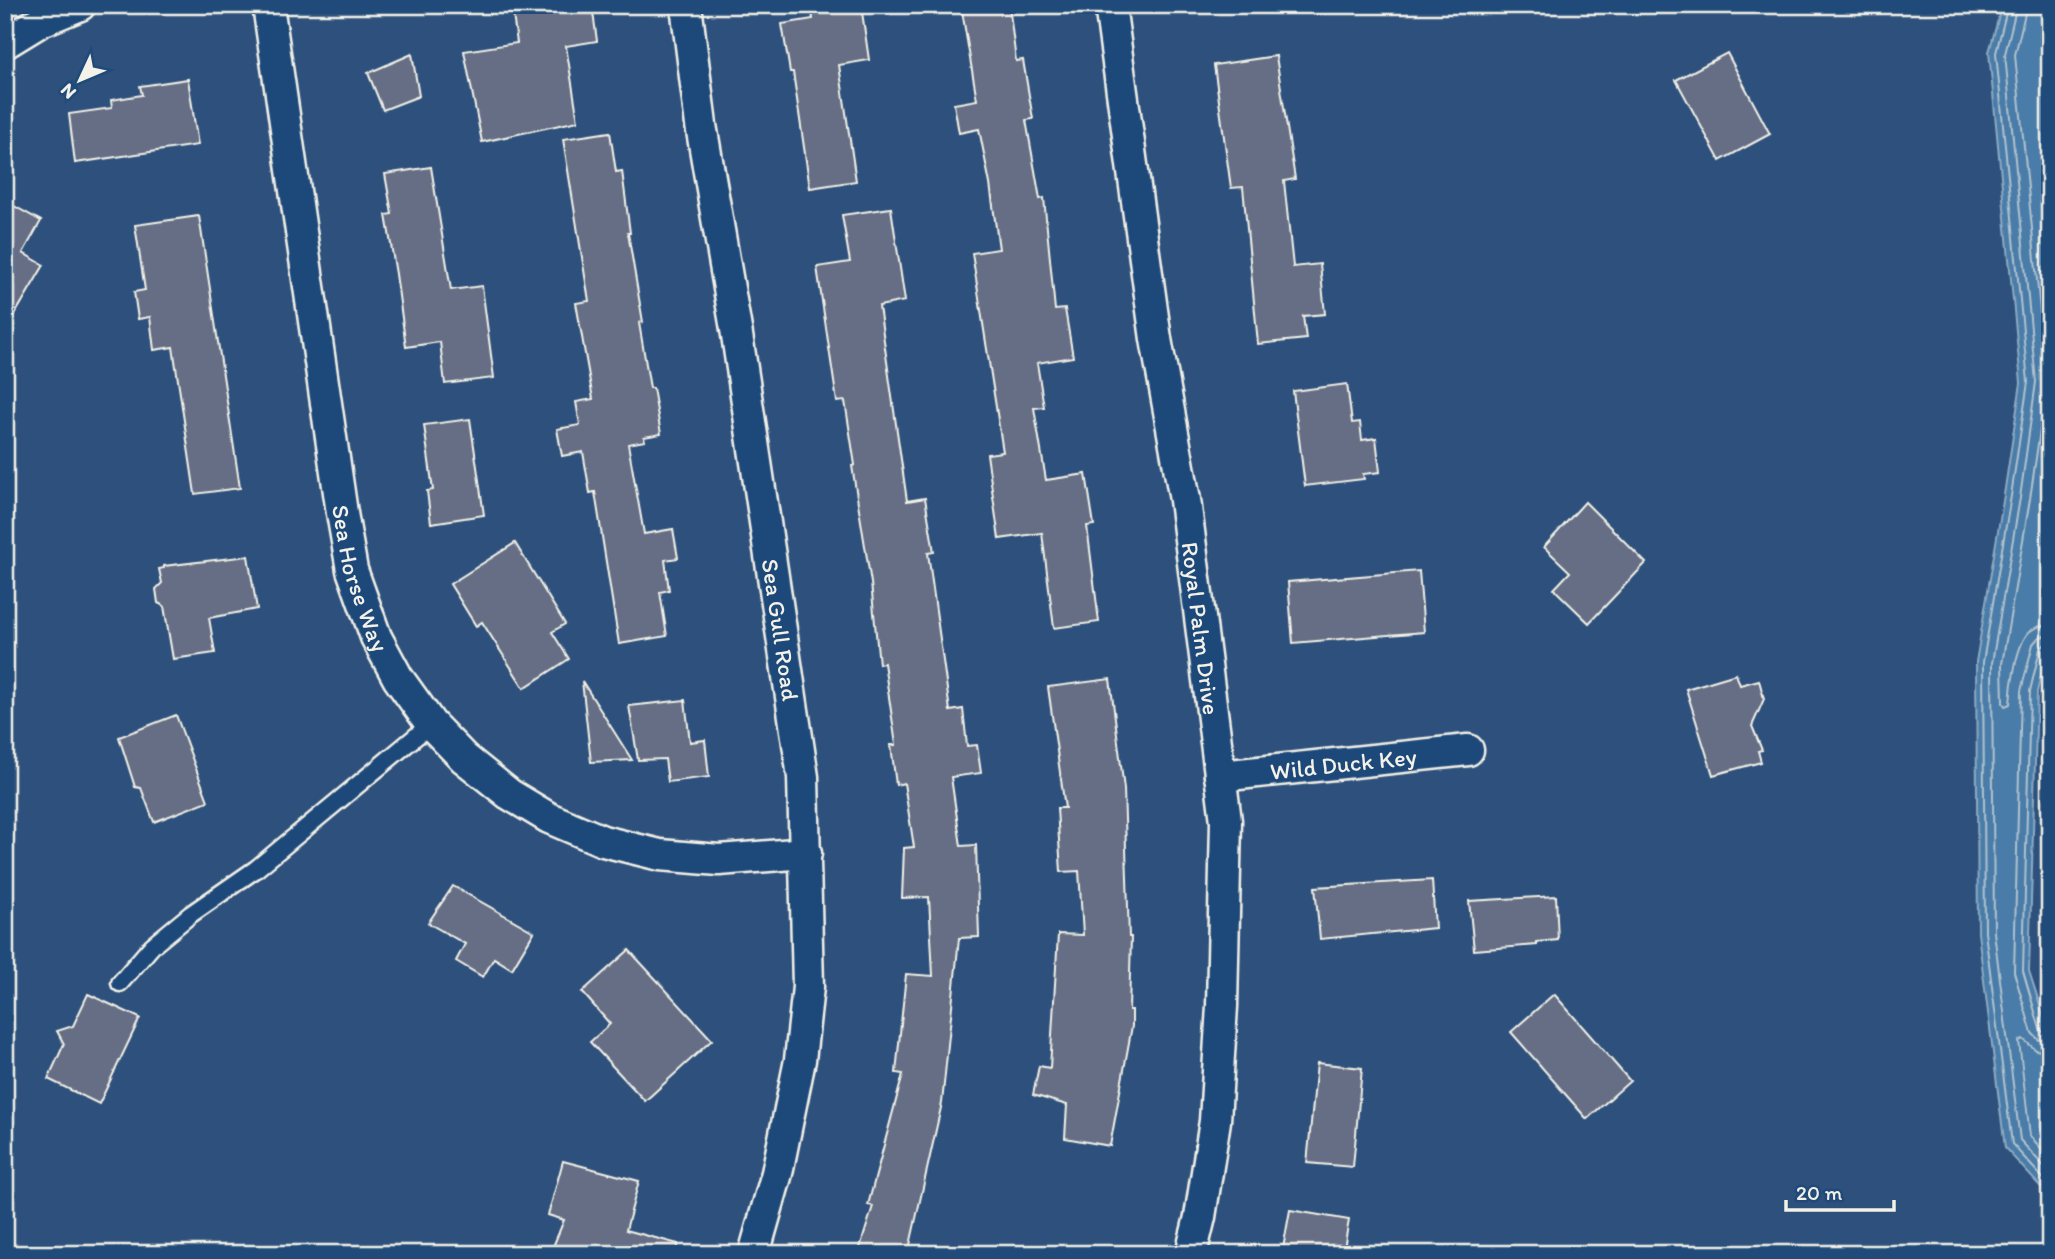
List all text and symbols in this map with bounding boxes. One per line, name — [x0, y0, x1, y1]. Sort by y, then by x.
north arrow — [46, 46, 116, 116]
text: N — [55, 79, 81, 104]
street label: Sea Horse Way — [326, 503, 396, 657]
street label: Royal Palm Drive — [1176, 540, 1227, 716]
street label: Sea Gull Road — [756, 557, 806, 703]
street label: Wild Duck Key — [1269, 741, 1418, 785]
scale bar — [1786, 1168, 1894, 1212]
text: 20 m — [1796, 1180, 1843, 1205]

